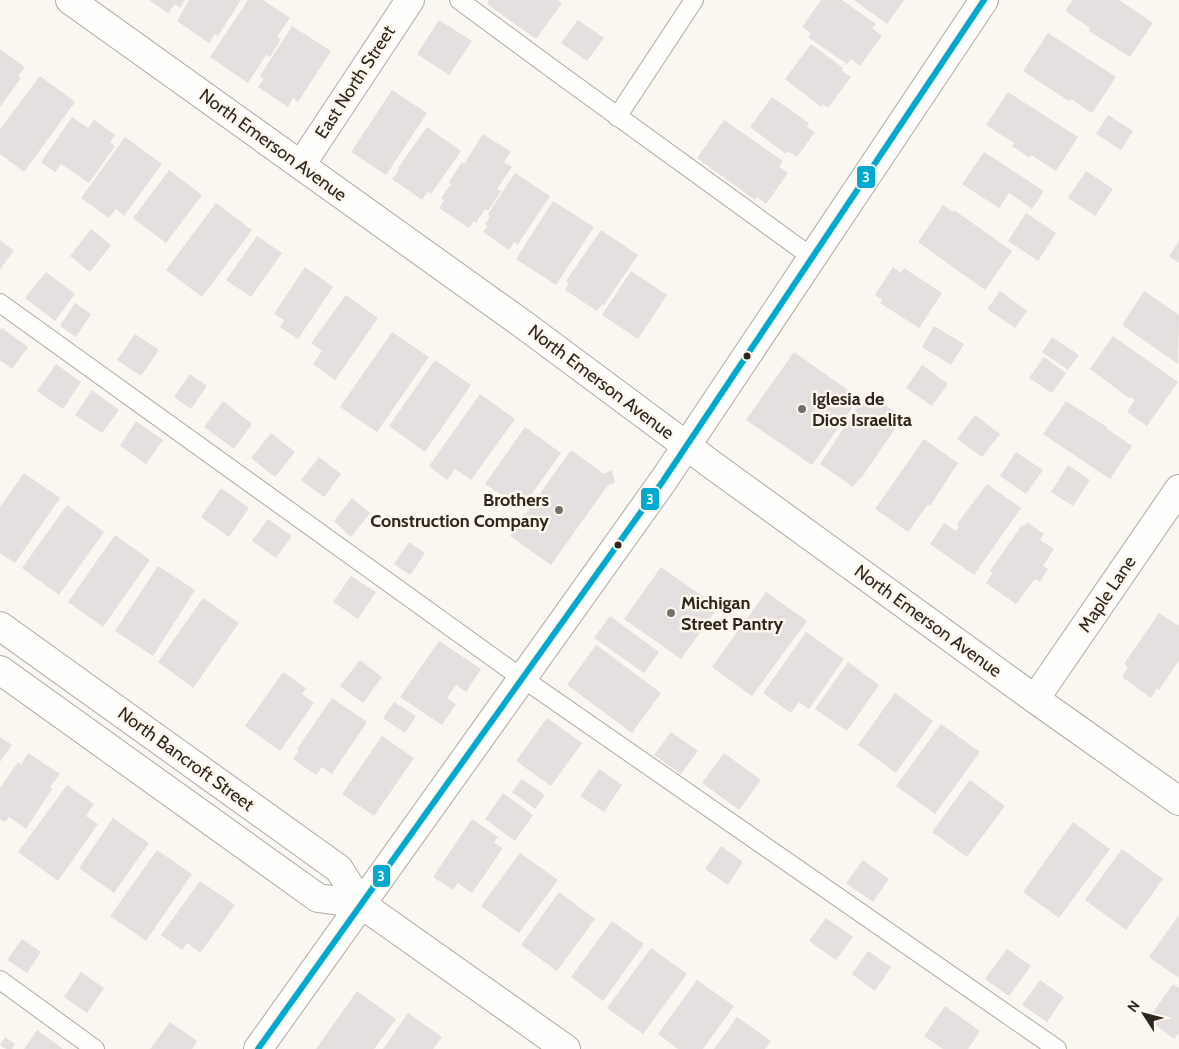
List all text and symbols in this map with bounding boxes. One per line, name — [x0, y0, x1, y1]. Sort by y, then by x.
street label: East North Street — [310, 21, 400, 143]
street label: North Emerson Avenue — [195, 84, 351, 206]
line badge: 3 — [856, 165, 876, 189]
text: 3 — [862, 168, 870, 186]
street label: North Emerson Avenue — [524, 320, 678, 444]
unlabelled marker — [742, 351, 752, 361]
place label: Iglesia de Dios Israelita — [812, 388, 912, 431]
marker: Iglesia de Dios Israelita — [796, 403, 808, 415]
line badge: 3 — [640, 487, 660, 511]
place label: Brothers Construction Company — [370, 489, 549, 532]
text: 3 — [646, 490, 654, 508]
marker: Brothers Construction Company — [553, 504, 565, 516]
unlabelled marker — [613, 540, 623, 550]
street label: Maple Lane — [1073, 552, 1141, 636]
street label: North Emerson Avenue — [850, 560, 1006, 682]
place label: Michigan Street Pantry — [681, 592, 783, 635]
marker: Michigan Street Pantry — [665, 607, 677, 619]
street label: North Bancroft Street — [114, 702, 258, 816]
line badge: 3 — [372, 864, 391, 888]
text: 3 — [377, 867, 385, 885]
north arrow — [1119, 989, 1169, 1039]
text: N — [1123, 997, 1144, 1016]

